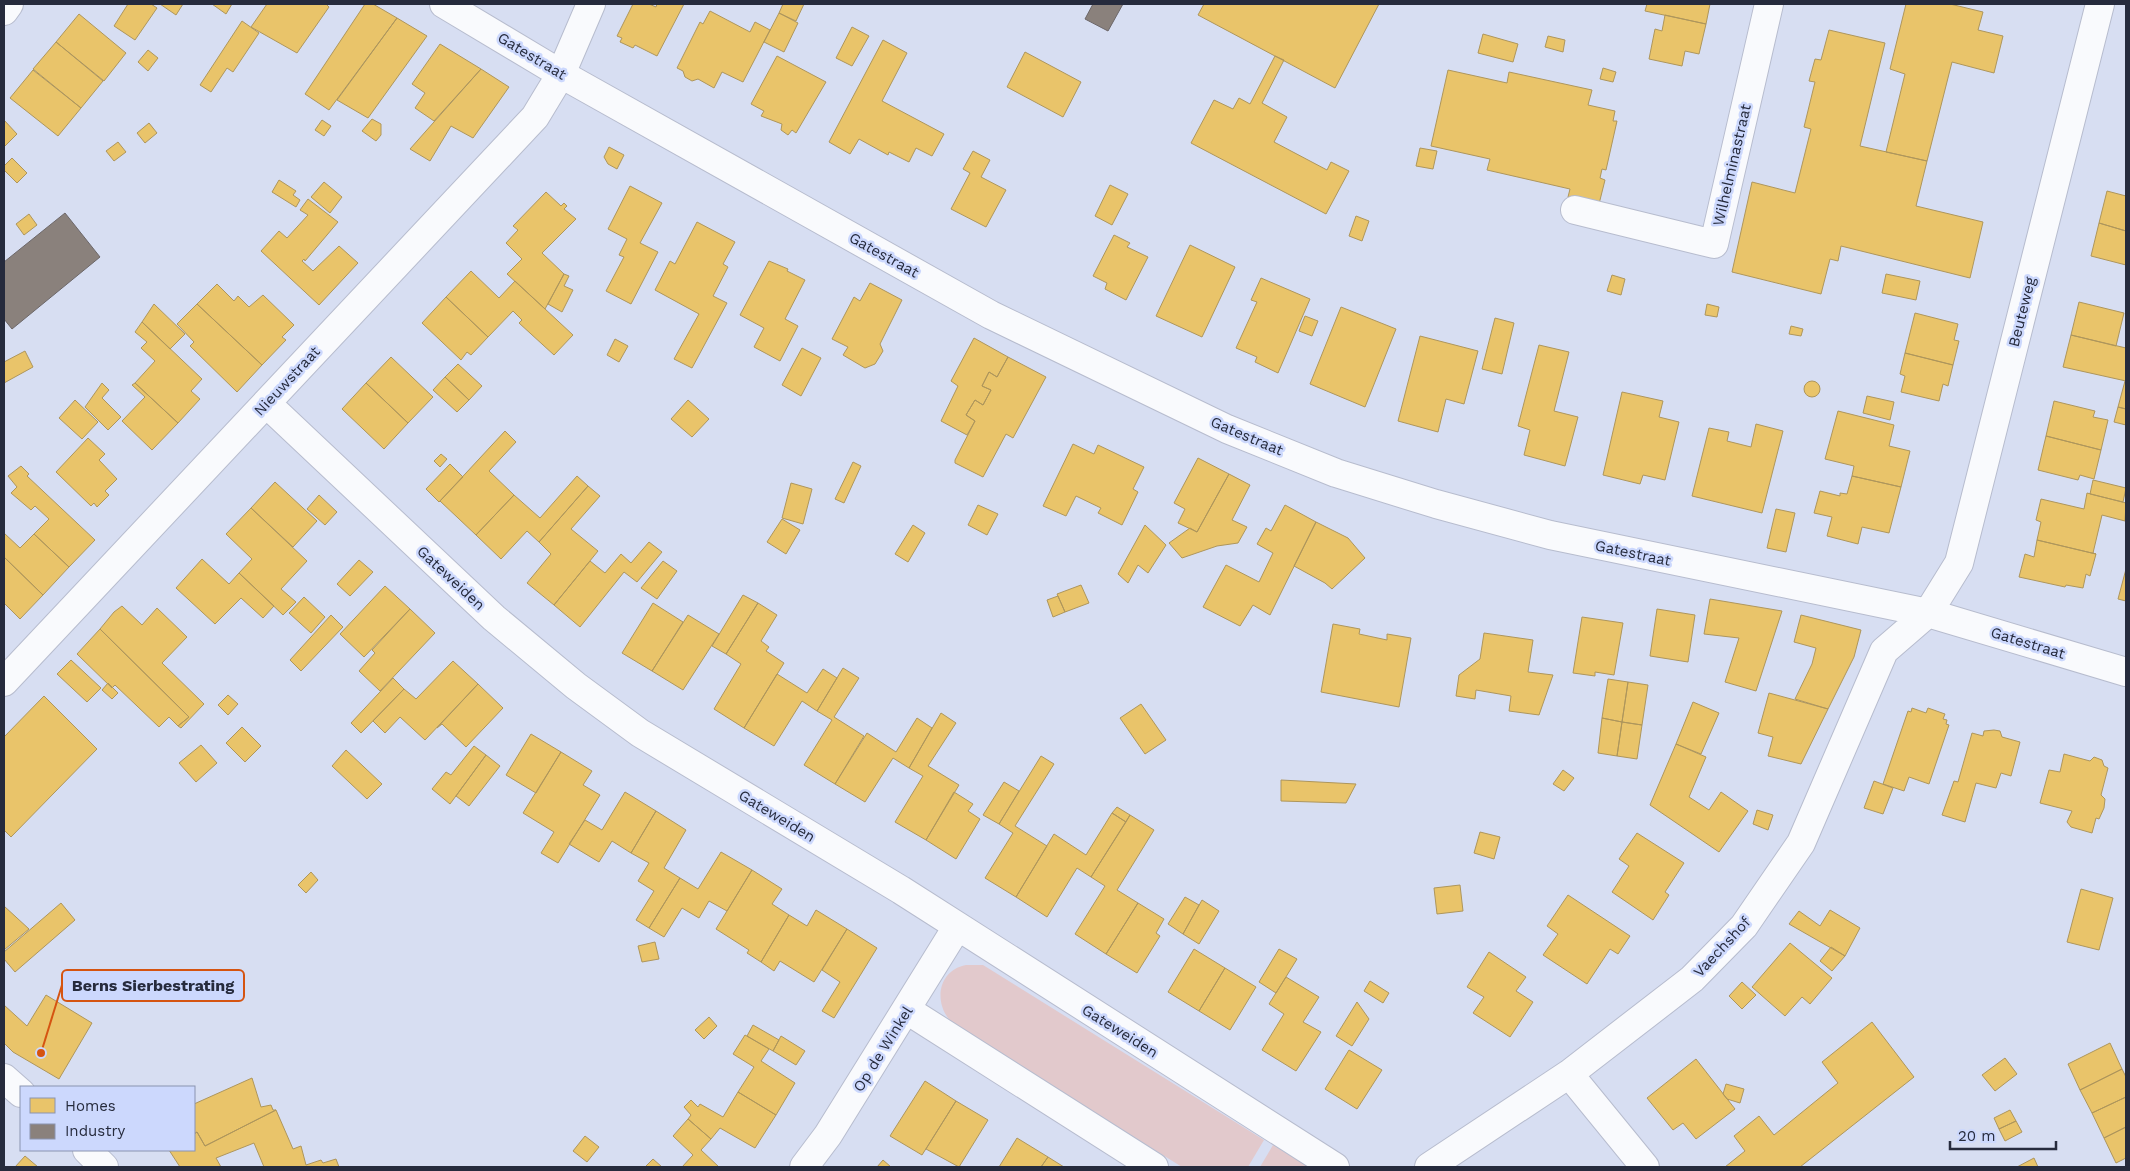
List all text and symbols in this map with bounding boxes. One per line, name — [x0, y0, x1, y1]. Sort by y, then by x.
street label: Gatestraat — [494, 28, 570, 84]
street label: Wilhelminastraat — [1709, 102, 1755, 228]
street label: Gatestraat — [846, 228, 923, 282]
street label: Beuteweg — [2005, 275, 2039, 349]
street label: Nieuwstraat — [250, 342, 324, 419]
street label: Gatestraat — [1208, 413, 1287, 460]
street label: Gatestraat — [1593, 536, 1673, 570]
street label: Gateweiden — [413, 542, 489, 614]
street label: Gatestraat — [1989, 623, 2068, 663]
street label: Gateweiden — [735, 786, 819, 846]
street label: Vaechshof — [1690, 913, 1754, 981]
callout: Berns Sierbestrating — [62, 970, 244, 1001]
text: Berns Sierbestrating — [72, 976, 234, 995]
street label: Gateweiden — [1079, 1001, 1161, 1061]
street label: Op de Winkel — [849, 1002, 917, 1095]
legend — [20, 1086, 195, 1151]
text: Homes — [65, 1097, 116, 1115]
scale bar — [1950, 1118, 2056, 1150]
text: Industry — [65, 1122, 126, 1140]
text: 20 m — [1958, 1127, 1996, 1145]

